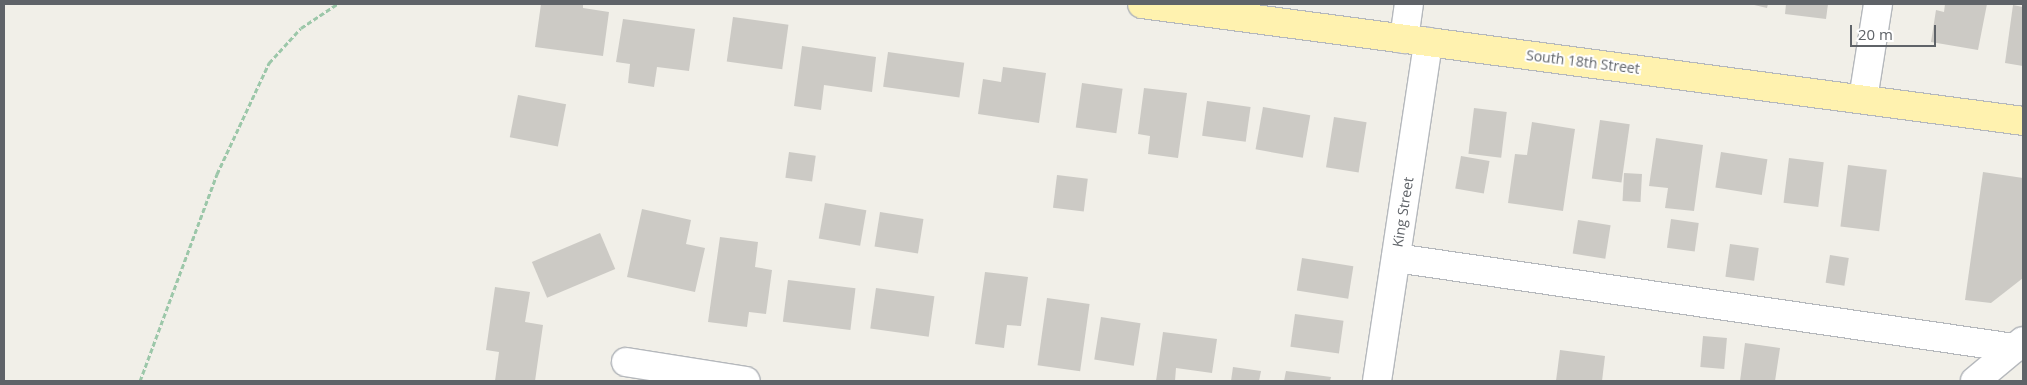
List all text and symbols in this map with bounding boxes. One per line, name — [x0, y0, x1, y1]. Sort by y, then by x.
scale bar — [1852, 15, 1938, 47]
text: 20 m — [1858, 24, 1893, 44]
street label: South 18th Street — [1525, 47, 1641, 77]
street label: King Street — [1389, 176, 1417, 248]

